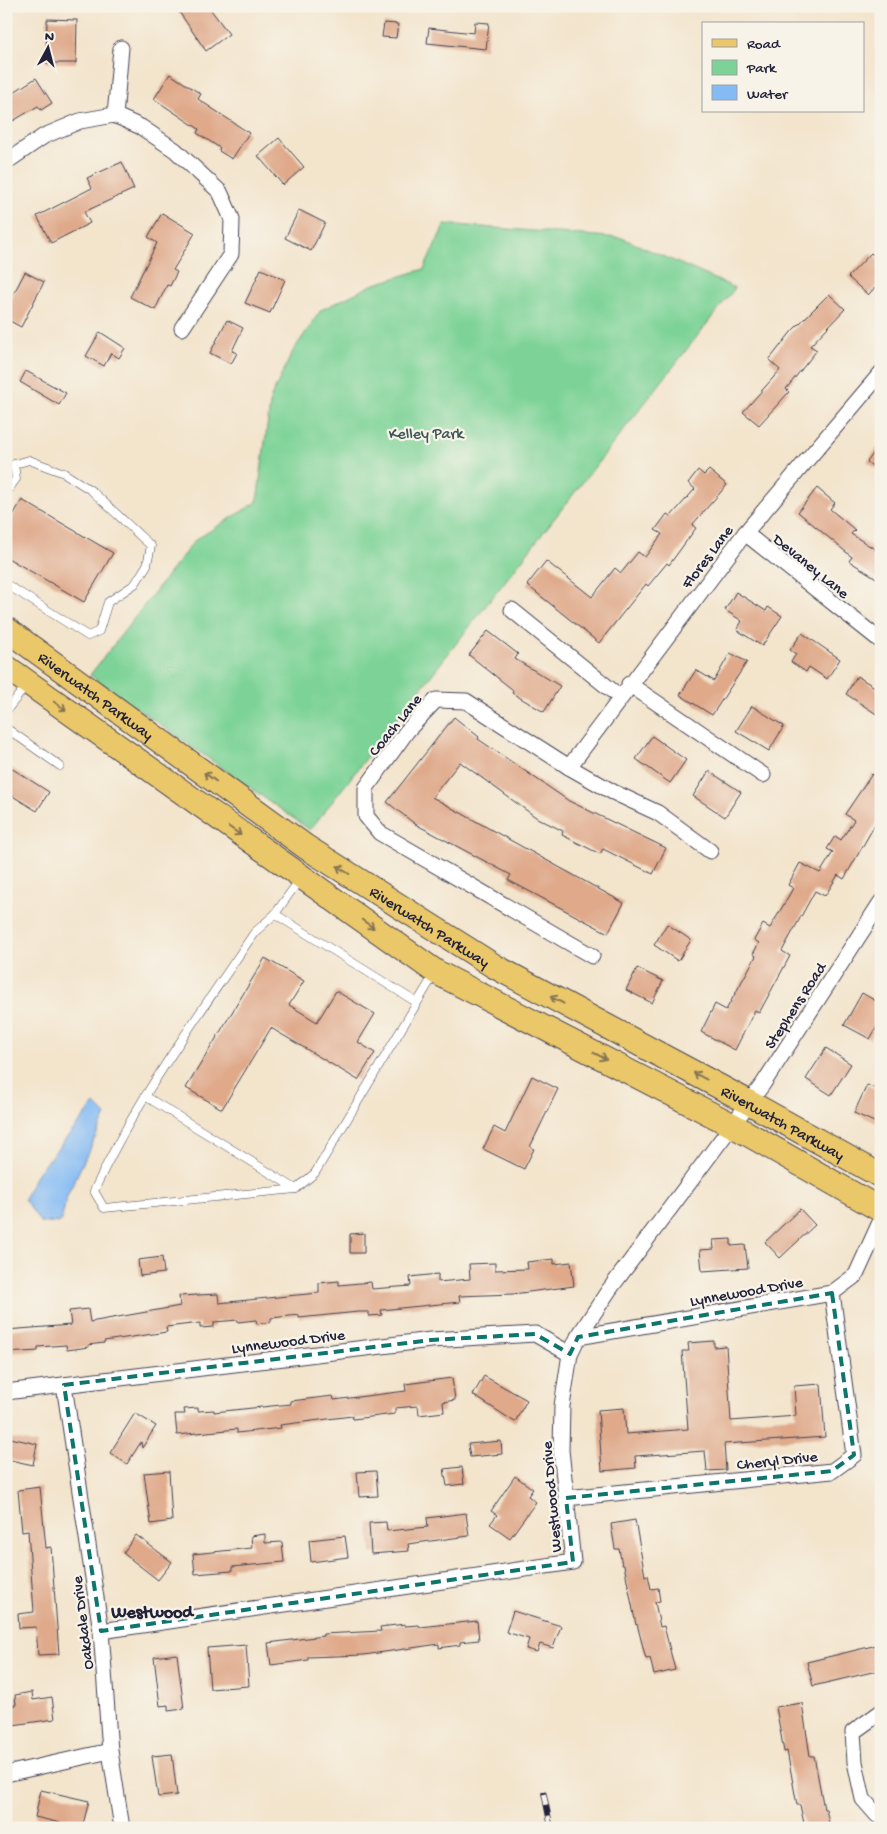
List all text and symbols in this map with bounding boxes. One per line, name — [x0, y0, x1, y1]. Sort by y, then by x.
north arrow — [22, 22, 72, 72]
legend — [702, 22, 864, 112]
text: N — [44, 29, 55, 47]
text: Road — [747, 36, 781, 54]
text: Park — [746, 60, 777, 78]
text: Water — [747, 86, 789, 104]
park label: Kelley Park — [389, 426, 465, 445]
street label: Flores Lane — [678, 522, 739, 594]
street label: Devaney Lane — [767, 531, 852, 605]
street label: Riverwatch Parkway — [33, 649, 156, 746]
street label: Coach Lane — [366, 691, 428, 761]
one-way arrow — [53, 701, 67, 711]
one-way arrow — [203, 772, 217, 782]
one-way arrow — [228, 825, 241, 836]
one-way arrow — [336, 865, 350, 876]
street label: Riverwatch Parkway — [365, 884, 492, 974]
one-way arrow — [361, 919, 375, 929]
street label: Stephens Road — [762, 959, 833, 1054]
one-way arrow — [550, 994, 565, 1004]
one-way arrow — [592, 1052, 607, 1061]
one-way arrow — [693, 1071, 708, 1081]
street label: Riverwatch Parkway — [717, 1083, 847, 1167]
street label: Lynnewood Drive — [689, 1274, 805, 1313]
street label: Lynnewood Drive — [231, 1327, 347, 1360]
street label: Westwood Drive — [539, 1440, 568, 1553]
street label: Cheryl Drive — [736, 1449, 819, 1476]
street label: Oakdale Drive — [69, 1574, 100, 1671]
district label: Westwood — [110, 1603, 195, 1624]

